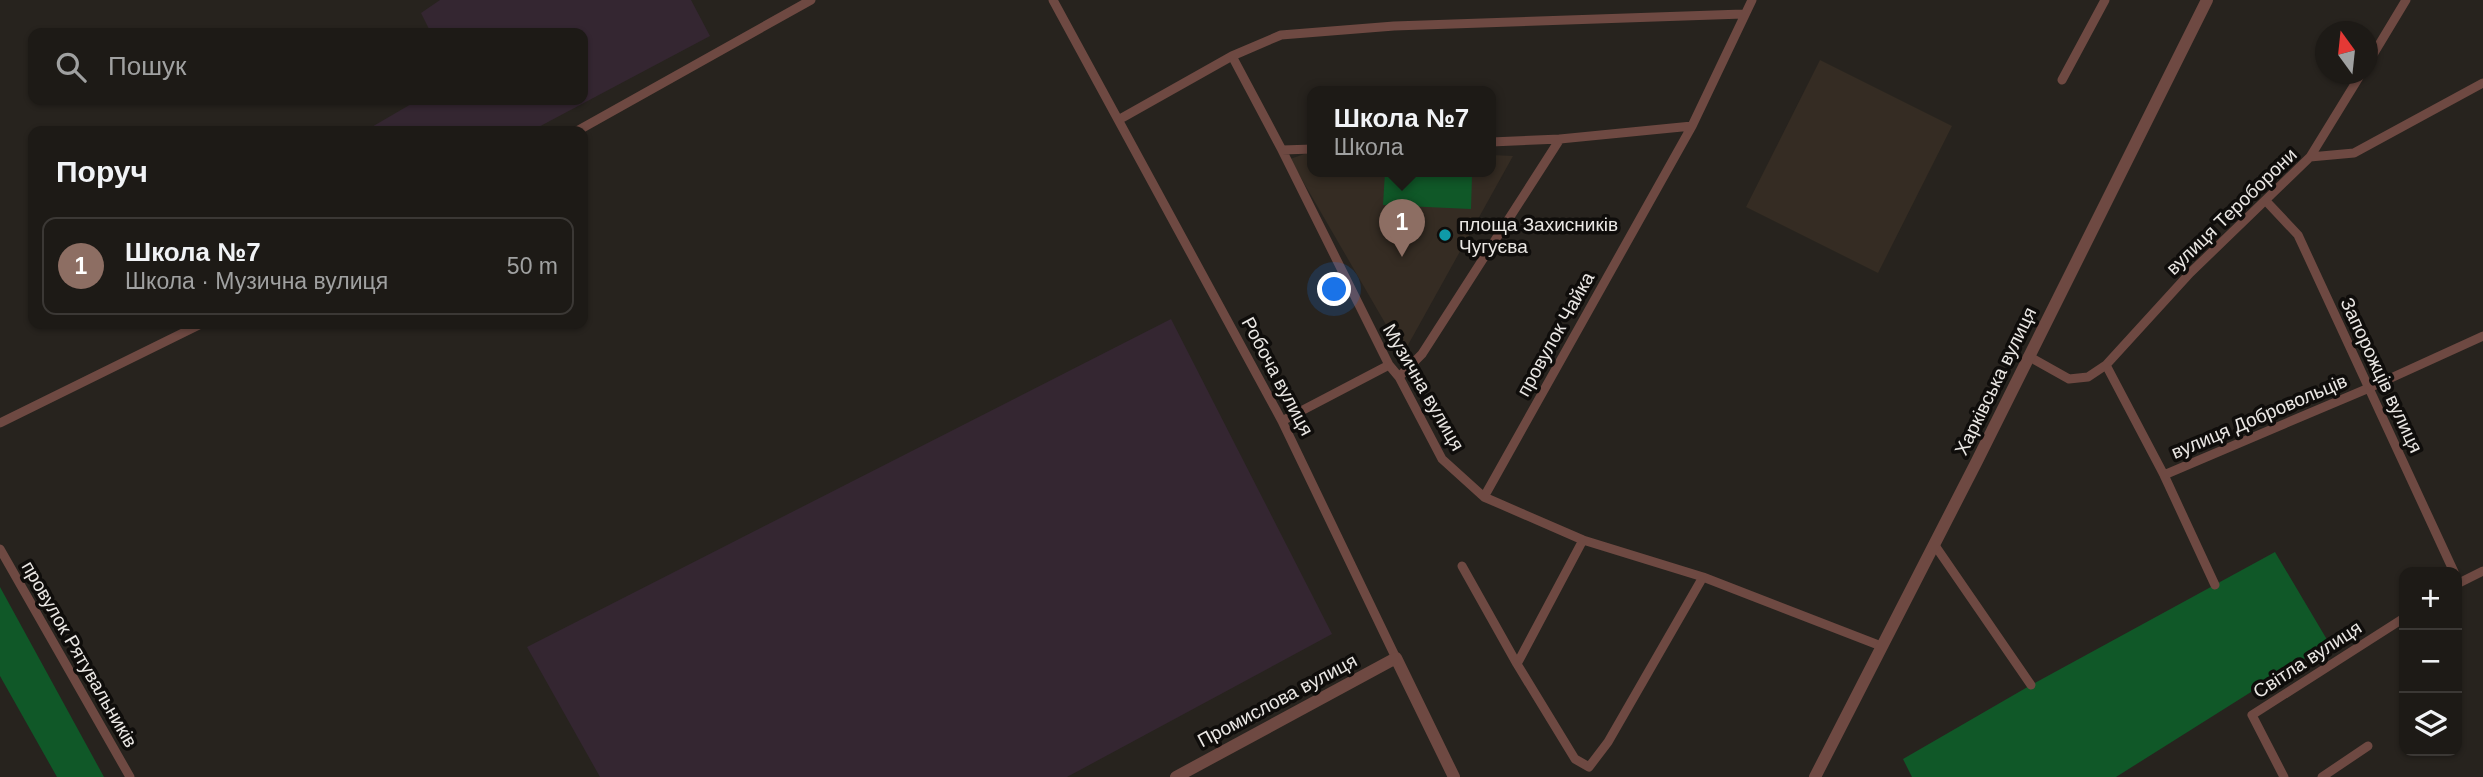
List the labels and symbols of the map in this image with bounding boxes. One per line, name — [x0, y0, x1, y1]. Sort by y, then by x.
north arrow — [2315, 21, 2378, 84]
street label: вулиця Тероборони — [2162, 144, 2301, 279]
pin: 1 — [1379, 199, 1425, 257]
place label: площа Захисників Чугуєва — [1459, 214, 1618, 257]
marker: площа Захисників Чугуєва — [1437, 227, 1453, 243]
street label: провулок Чайка — [1513, 268, 1598, 400]
your location — [1317, 272, 1351, 306]
street label: Запорожців вулиця — [2336, 294, 2427, 456]
street label: Харківська вулиця — [1951, 304, 2040, 459]
street label: Робоча вулиця — [1238, 314, 1318, 439]
street label: Музична вулиця — [1379, 320, 1468, 454]
street label: вулиця Добровольців — [2168, 370, 2350, 463]
street label: провулок Рятувальників — [18, 557, 142, 751]
street label: Світла вулиця — [2249, 617, 2365, 702]
street label: Промислова вулиця — [1194, 650, 1360, 751]

